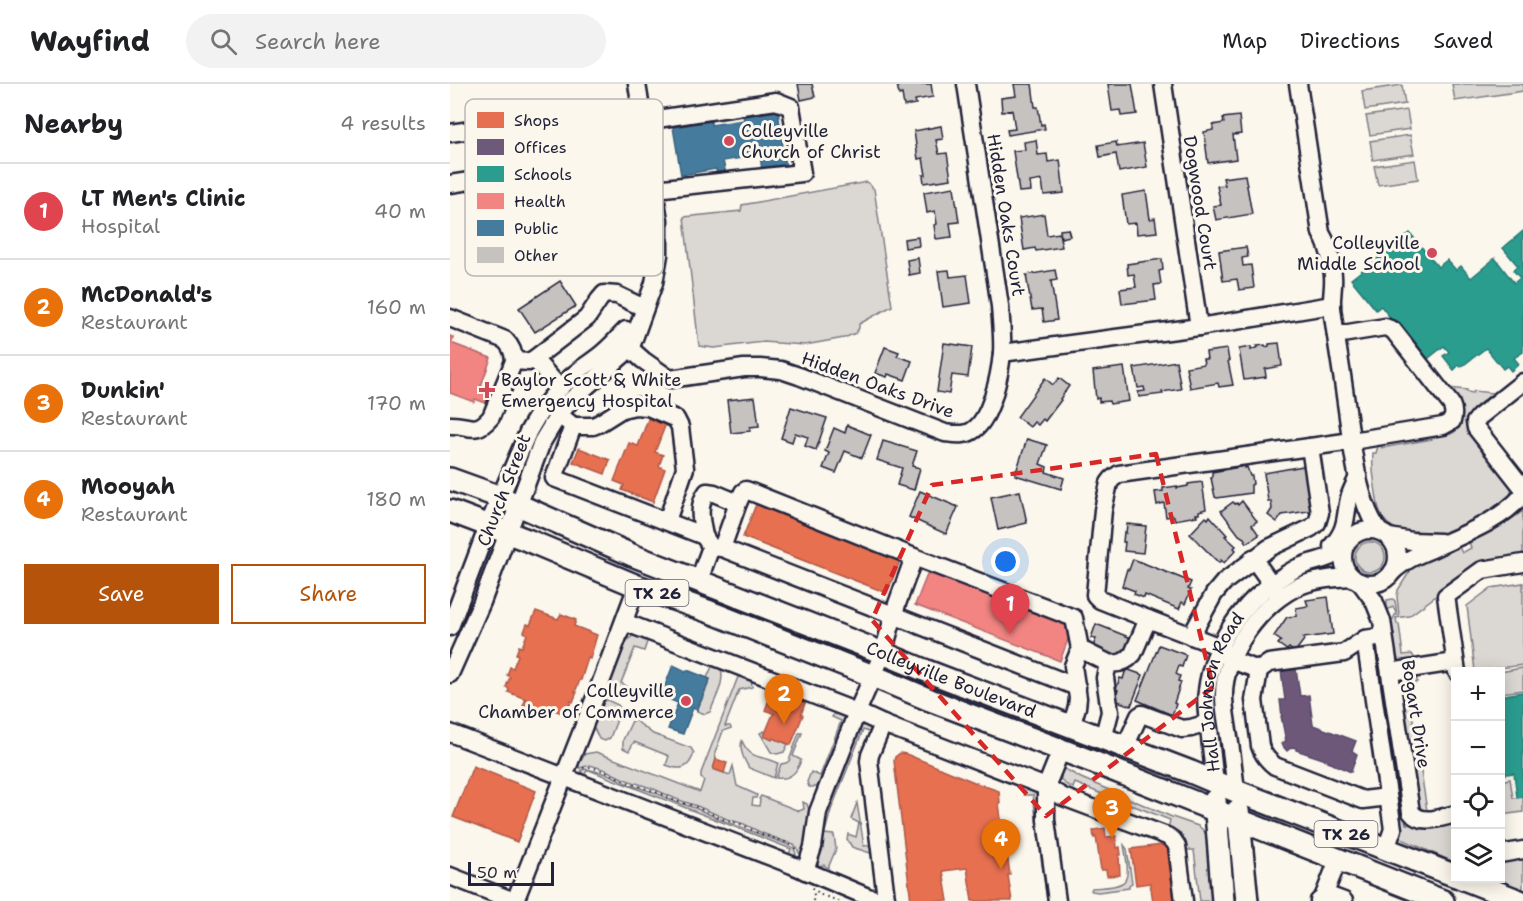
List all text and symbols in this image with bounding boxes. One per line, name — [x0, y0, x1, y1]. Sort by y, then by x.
search box — [186, 14, 606, 68]
text: Wayfind — [30, 22, 150, 60]
icon: search — [207, 25, 240, 58]
text: Search here — [255, 27, 381, 56]
text: Map — [1222, 27, 1267, 55]
text: Directions — [1300, 27, 1400, 55]
text: Saved — [1433, 27, 1493, 55]
legend — [465, 99, 663, 276]
text: Nearby — [24, 106, 123, 141]
text: 4 results — [340, 110, 426, 136]
text: Shops — [514, 110, 559, 131]
place label: Colleyville Church of Christ — [741, 119, 881, 164]
street label: Hidden Oaks Court — [981, 132, 1031, 298]
marker: Colleyville Church of Christ — [722, 134, 736, 148]
street label: Dogwood Court — [1178, 134, 1222, 272]
text: Offices — [514, 137, 567, 158]
text: Schools — [514, 164, 572, 185]
text: LT Men's Clinic — [81, 184, 246, 213]
text: Health — [514, 191, 566, 212]
text: 1 — [39, 198, 48, 224]
text: 40 m — [374, 198, 426, 224]
text: Hospital — [81, 213, 160, 239]
text: Public — [514, 218, 559, 239]
place label: Colleyville Middle School — [1297, 231, 1421, 276]
text: Other — [514, 245, 558, 266]
marker: Colleyville Middle School — [1425, 246, 1439, 260]
text: McDonald's — [81, 280, 212, 309]
text: 2 — [37, 294, 51, 320]
text: 160 m — [367, 294, 426, 320]
text: Restaurant — [81, 309, 188, 335]
street label: Hidden Oaks Drive — [798, 346, 958, 424]
place label: Baylor Scott & White Emergency Hospital — [501, 368, 682, 413]
text: Dunkin' — [81, 376, 165, 405]
marker: Baylor Scott & White Emergency Hospital — [478, 381, 496, 399]
text: 3 — [37, 390, 51, 416]
text: 170 m — [367, 390, 426, 416]
text: Restaurant — [81, 405, 188, 431]
street label: Church Street — [472, 430, 536, 550]
text: Mooyah — [81, 472, 175, 501]
text: 4 — [37, 486, 51, 512]
text: 180 m — [366, 486, 426, 512]
text: Restaurant — [81, 501, 188, 527]
your location — [991, 547, 1020, 576]
button: Save — [24, 564, 219, 624]
button: Share — [231, 564, 426, 624]
road number: TX 26 — [626, 580, 688, 606]
pin: 1 — [990, 584, 1030, 634]
street label: Hall Johnson Road — [1194, 607, 1250, 773]
street label: Colleyville Boulevard — [863, 636, 1040, 724]
street label: Bogart Drive — [1396, 658, 1436, 770]
map controls — [1451, 667, 1505, 883]
button: + — [1451, 667, 1505, 721]
pin: 2 — [764, 674, 804, 724]
place label: Colleyville Chamber of Commerce — [478, 679, 674, 724]
marker: Colleyville Chamber of Commerce — [679, 694, 693, 708]
button: − — [1451, 721, 1505, 775]
button: locate — [1451, 775, 1505, 829]
pin: 3 — [1092, 788, 1132, 838]
pin: 4 — [982, 820, 1020, 869]
road number: TX 26 — [1314, 821, 1378, 847]
button: layers — [1451, 829, 1505, 883]
scale bar — [468, 859, 554, 886]
text: 50 m — [477, 862, 517, 883]

